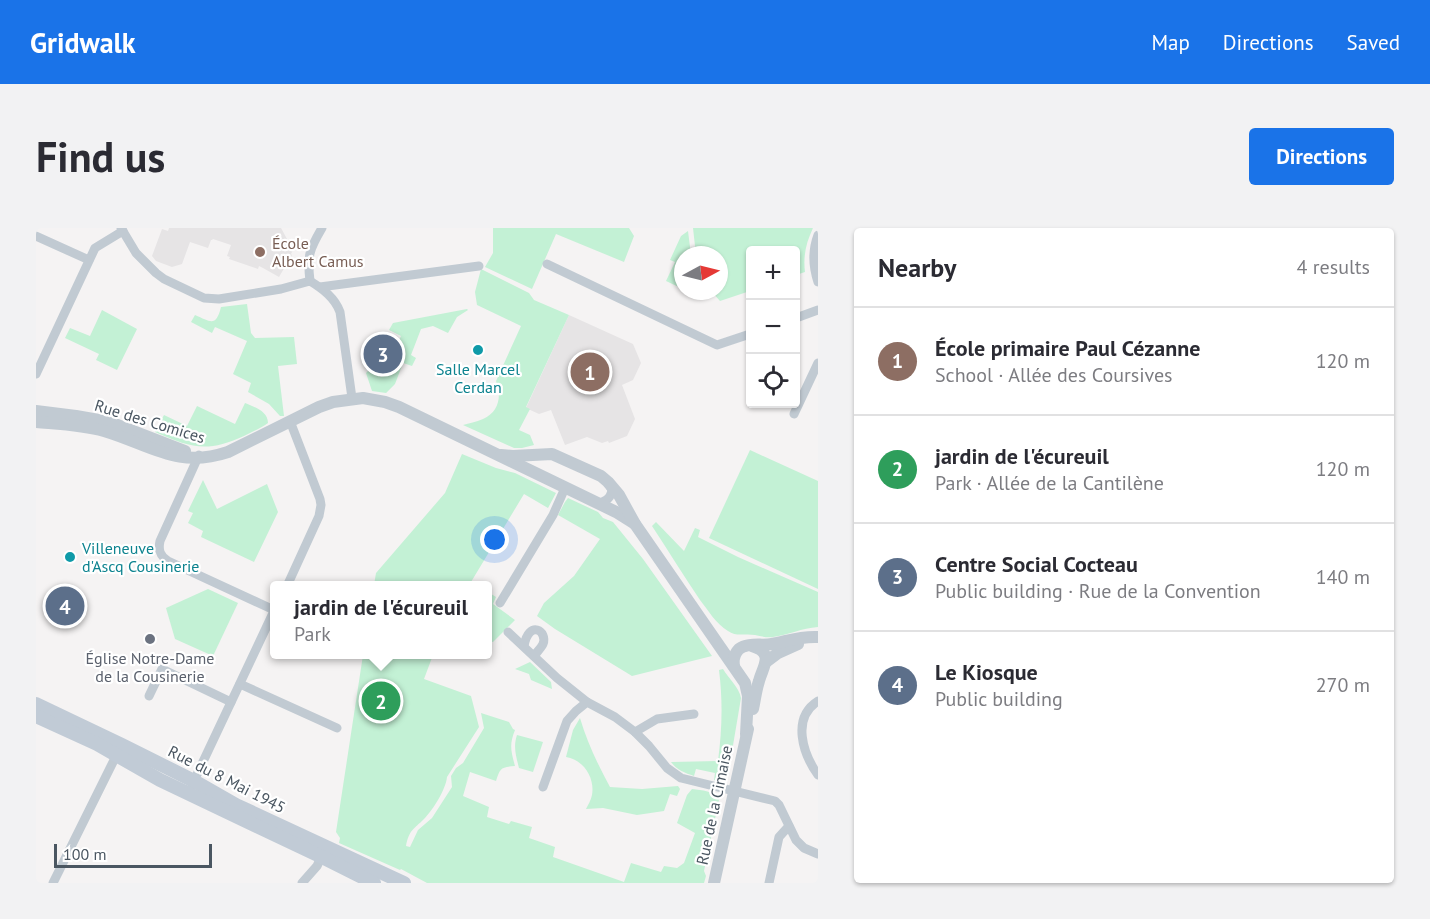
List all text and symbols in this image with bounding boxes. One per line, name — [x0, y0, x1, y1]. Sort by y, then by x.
text: Gridwalk — [30, 24, 136, 61]
text: Map — [1151, 29, 1190, 56]
text: Directions — [1223, 29, 1314, 56]
text: Saved — [1347, 29, 1400, 56]
button: Directions — [1249, 128, 1394, 185]
text: Find us — [36, 129, 165, 184]
place label: École Albert Camus — [272, 233, 364, 271]
marker: École Albert Camus — [253, 245, 267, 259]
north arrow — [674, 246, 728, 300]
map controls — [746, 246, 800, 408]
button: + — [746, 246, 800, 300]
text: Nearby — [878, 251, 956, 284]
text: 4 results — [1297, 254, 1370, 280]
button: − — [746, 300, 800, 354]
pin: 3 — [364, 332, 402, 376]
text: École primaire Paul Cézanne — [935, 334, 1200, 362]
marker: Salle Marcel Cerdan — [471, 343, 485, 357]
text: 1 — [892, 348, 903, 374]
text: 120 m — [1316, 348, 1370, 374]
pin: 1 — [570, 350, 610, 394]
button: locate — [746, 354, 800, 408]
place label: Salle Marcel Cerdan — [436, 359, 520, 397]
text: School · Allée des Coursives — [935, 362, 1173, 388]
street label: Rue des Comices — [92, 395, 208, 447]
text: jardin de l'écureuil — [935, 442, 1109, 470]
text: 2 — [892, 456, 903, 482]
text: 120 m — [1316, 456, 1370, 482]
text: Park · Allée de la Cantilène — [935, 470, 1164, 496]
your location — [480, 525, 509, 554]
place label: Villeneuve d'Ascq Cousinerie — [81, 538, 200, 576]
marker: Villeneuve d'Ascq Cousinerie — [63, 550, 77, 564]
text: Centre Social Cocteau — [935, 550, 1138, 578]
text: 3 — [892, 564, 903, 590]
text: 140 m — [1316, 564, 1370, 590]
text: Public building · Rue de la Convention — [935, 578, 1261, 604]
popup — [270, 581, 492, 659]
pin: 4 — [45, 584, 84, 628]
text: jardin de l'écureuil — [294, 593, 468, 621]
text: Park — [294, 621, 331, 647]
marker: Église Notre-Dame de la Cousinerie — [143, 632, 157, 646]
place label: Église Notre-Dame de la Cousinerie — [86, 648, 214, 686]
text: Le Kiosque — [935, 658, 1038, 686]
text: 4 — [892, 672, 903, 698]
text: 270 m — [1316, 672, 1370, 698]
pin: 2 — [362, 678, 400, 724]
text: Public building — [935, 686, 1063, 712]
street label: Rue du 8 Mai 1945 — [165, 741, 289, 817]
street label: Rue de la Cimaise — [692, 743, 736, 867]
scale bar — [54, 841, 212, 868]
text: 100 m — [63, 844, 106, 864]

